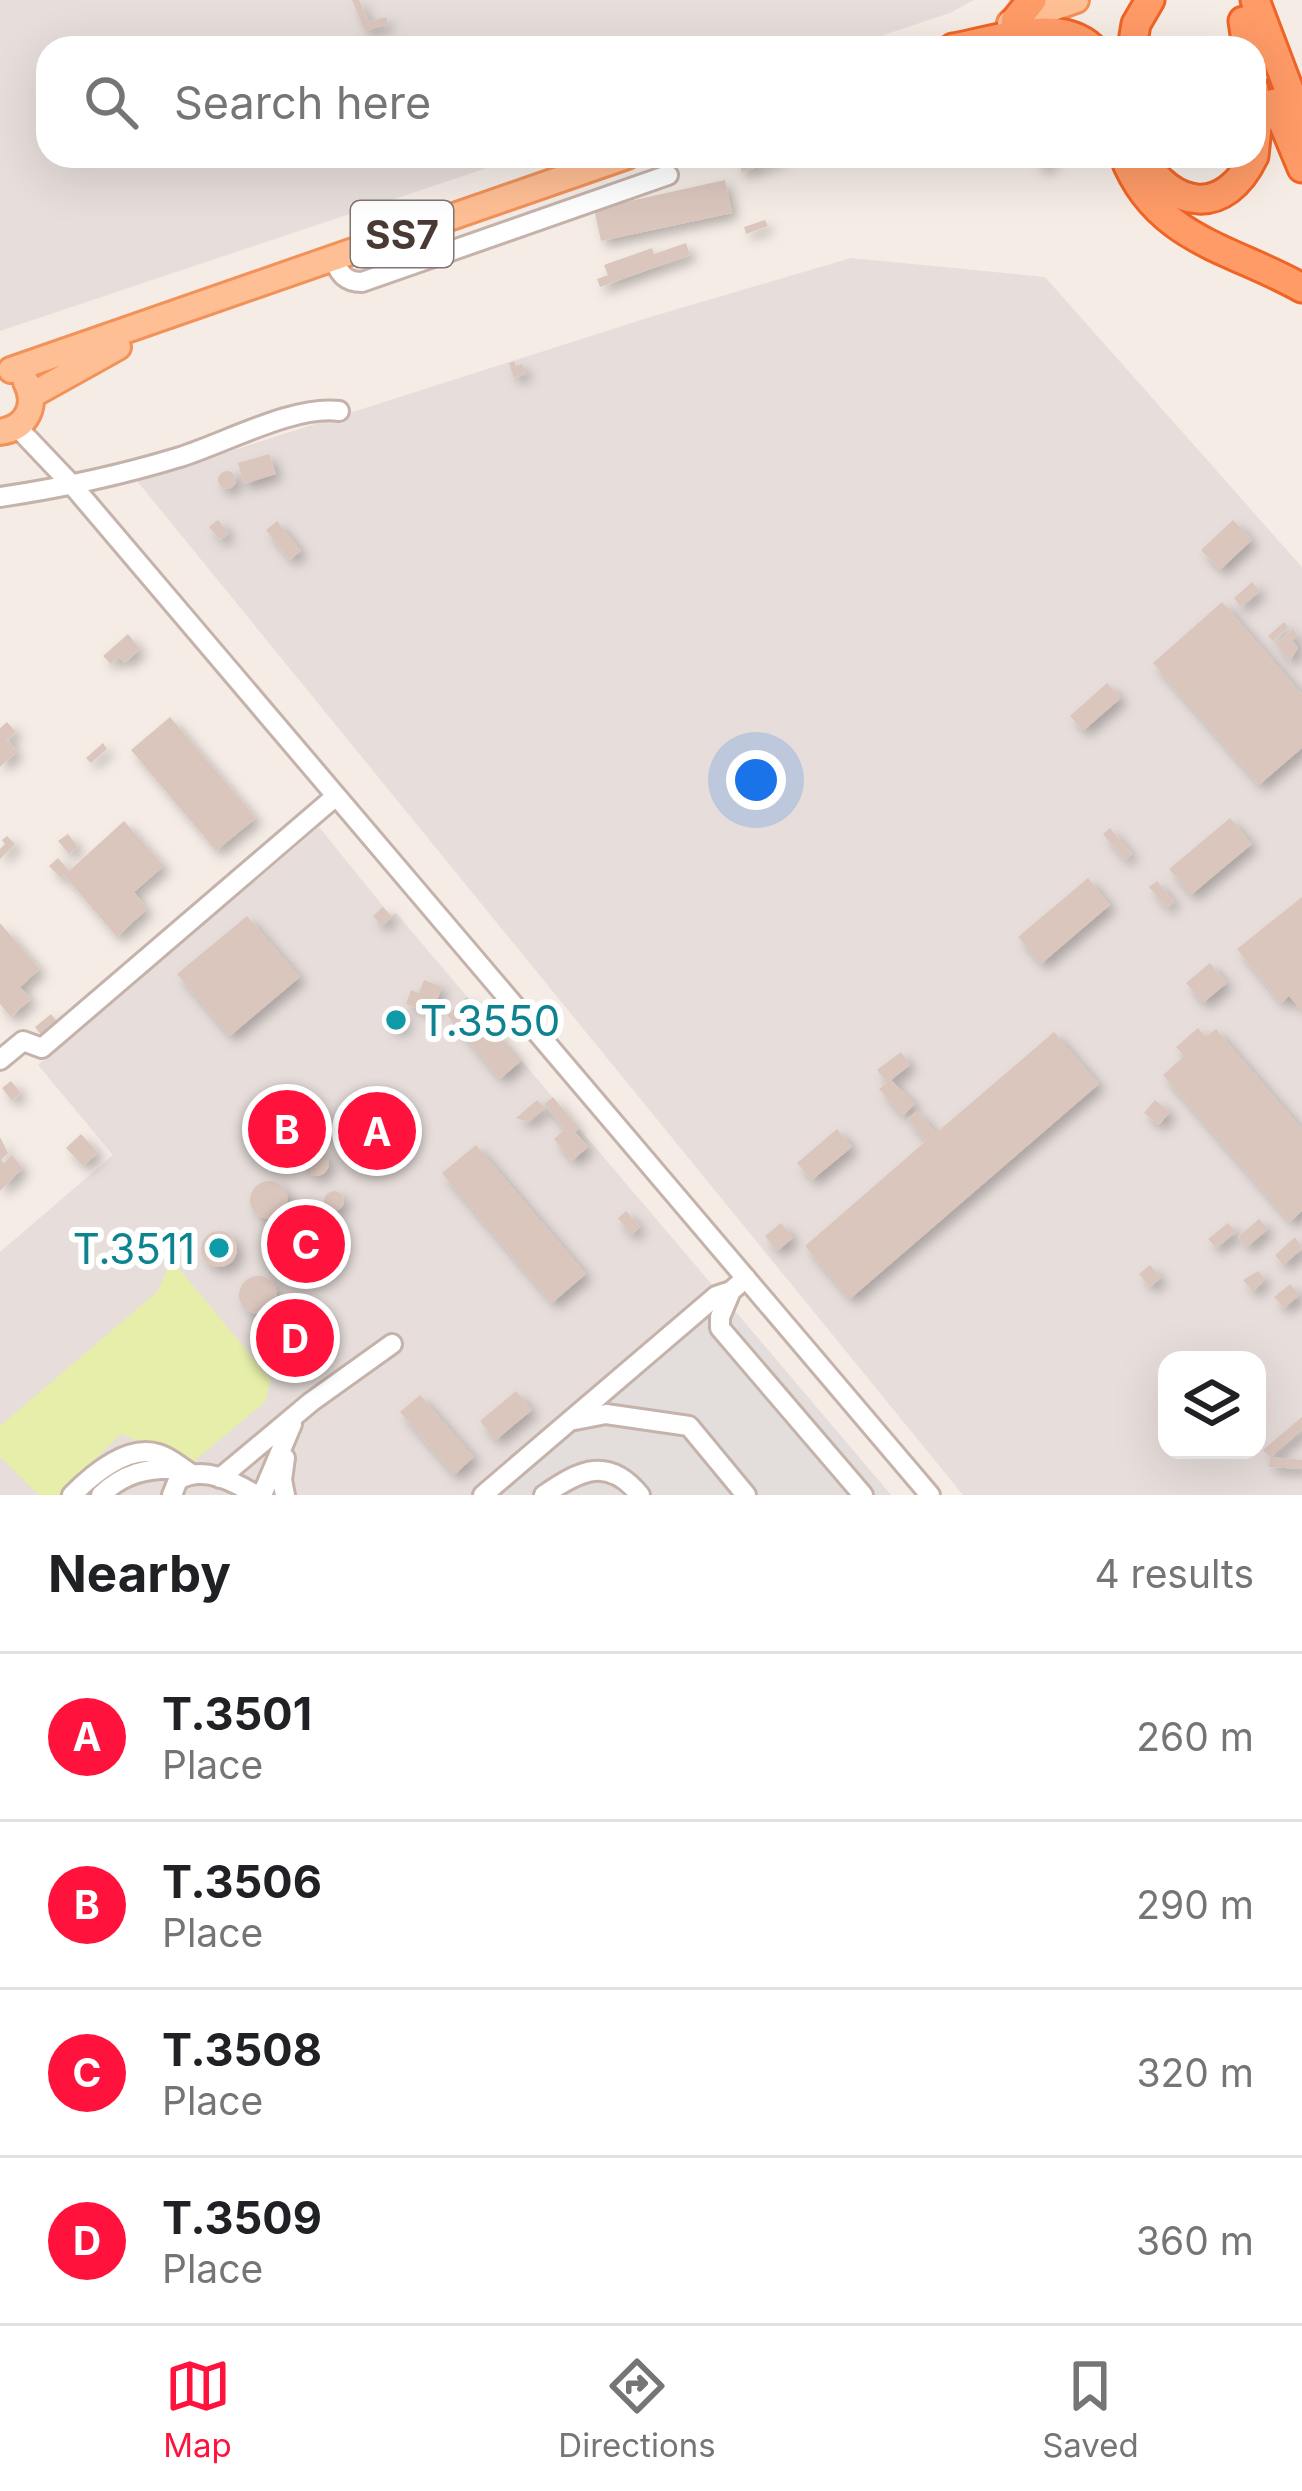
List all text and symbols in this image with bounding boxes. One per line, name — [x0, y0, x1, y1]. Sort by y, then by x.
search box — [36, 36, 1266, 168]
icon: search — [78, 69, 144, 135]
text: Search here — [174, 75, 431, 130]
road number: SS7 — [351, 201, 453, 267]
your location — [726, 750, 786, 810]
place label: T.3550 — [420, 995, 560, 1046]
marker: T.3550 — [383, 1007, 409, 1033]
pin: B — [248, 1084, 326, 1174]
pin: A — [338, 1086, 416, 1176]
pin: C — [267, 1199, 345, 1289]
place label: T.3511 — [73, 1223, 195, 1274]
marker: T.3511 — [206, 1235, 232, 1261]
pin: D — [256, 1293, 334, 1383]
map controls — [1158, 1351, 1266, 1459]
button: layers — [1158, 1351, 1266, 1459]
text: Nearby — [48, 1543, 231, 1604]
text: 4 results — [1094, 1550, 1254, 1597]
text: T.3501 — [162, 1686, 312, 1741]
text: A — [72, 1713, 102, 1760]
text: 260 m — [1136, 1713, 1254, 1760]
text: Place — [162, 1741, 263, 1788]
text: T.3506 — [162, 1854, 322, 1909]
text: B — [74, 1881, 100, 1928]
text: 290 m — [1136, 1881, 1254, 1928]
text: Place — [162, 1909, 263, 1956]
text: T.3508 — [162, 2022, 322, 2077]
text: C — [73, 2049, 101, 2096]
text: 320 m — [1136, 2049, 1254, 2096]
text: Place — [162, 2077, 263, 2124]
text: T.3509 — [162, 2190, 322, 2245]
text: D — [73, 2217, 101, 2264]
text: 360 m — [1136, 2217, 1254, 2264]
text: Place — [162, 2245, 263, 2292]
tab: Map — [163, 2353, 232, 2465]
tab: Directions — [558, 2353, 716, 2465]
tab: Saved — [1042, 2353, 1139, 2465]

